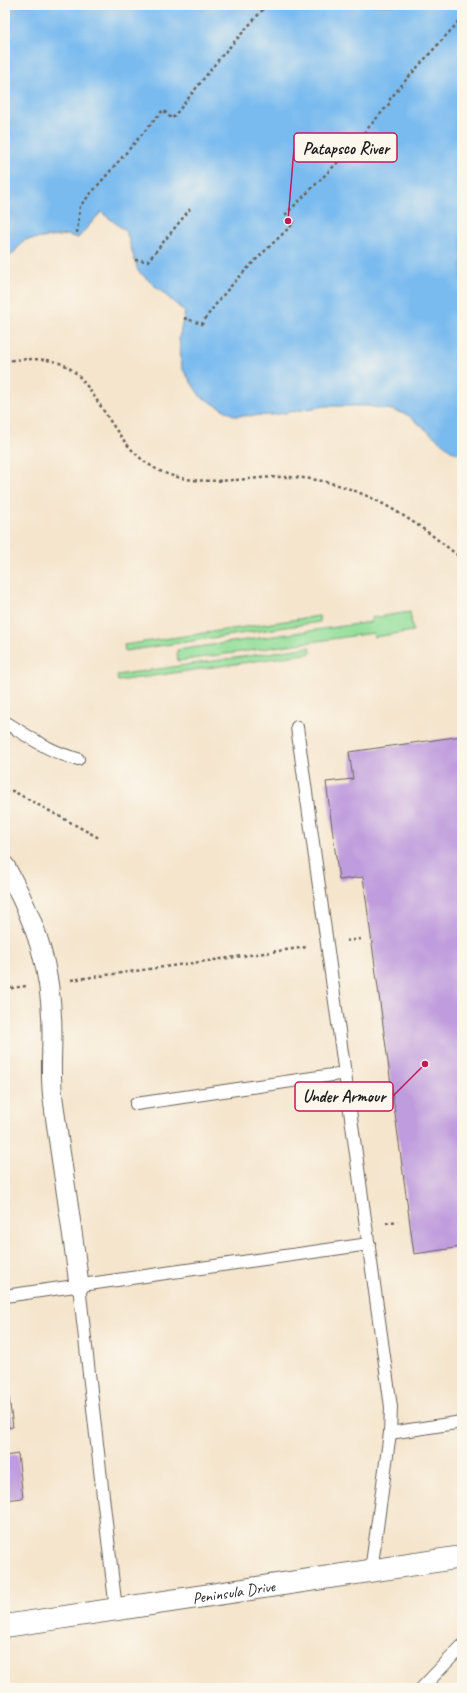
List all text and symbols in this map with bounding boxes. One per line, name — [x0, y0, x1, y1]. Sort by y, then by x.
callout: Patapsco River — [294, 133, 397, 162]
text: Patapsco River — [303, 138, 391, 159]
callout: Under Armour — [295, 1082, 393, 1111]
text: Under Armour — [303, 1086, 387, 1107]
street label: Peninsula Drive — [191, 1576, 278, 1609]

